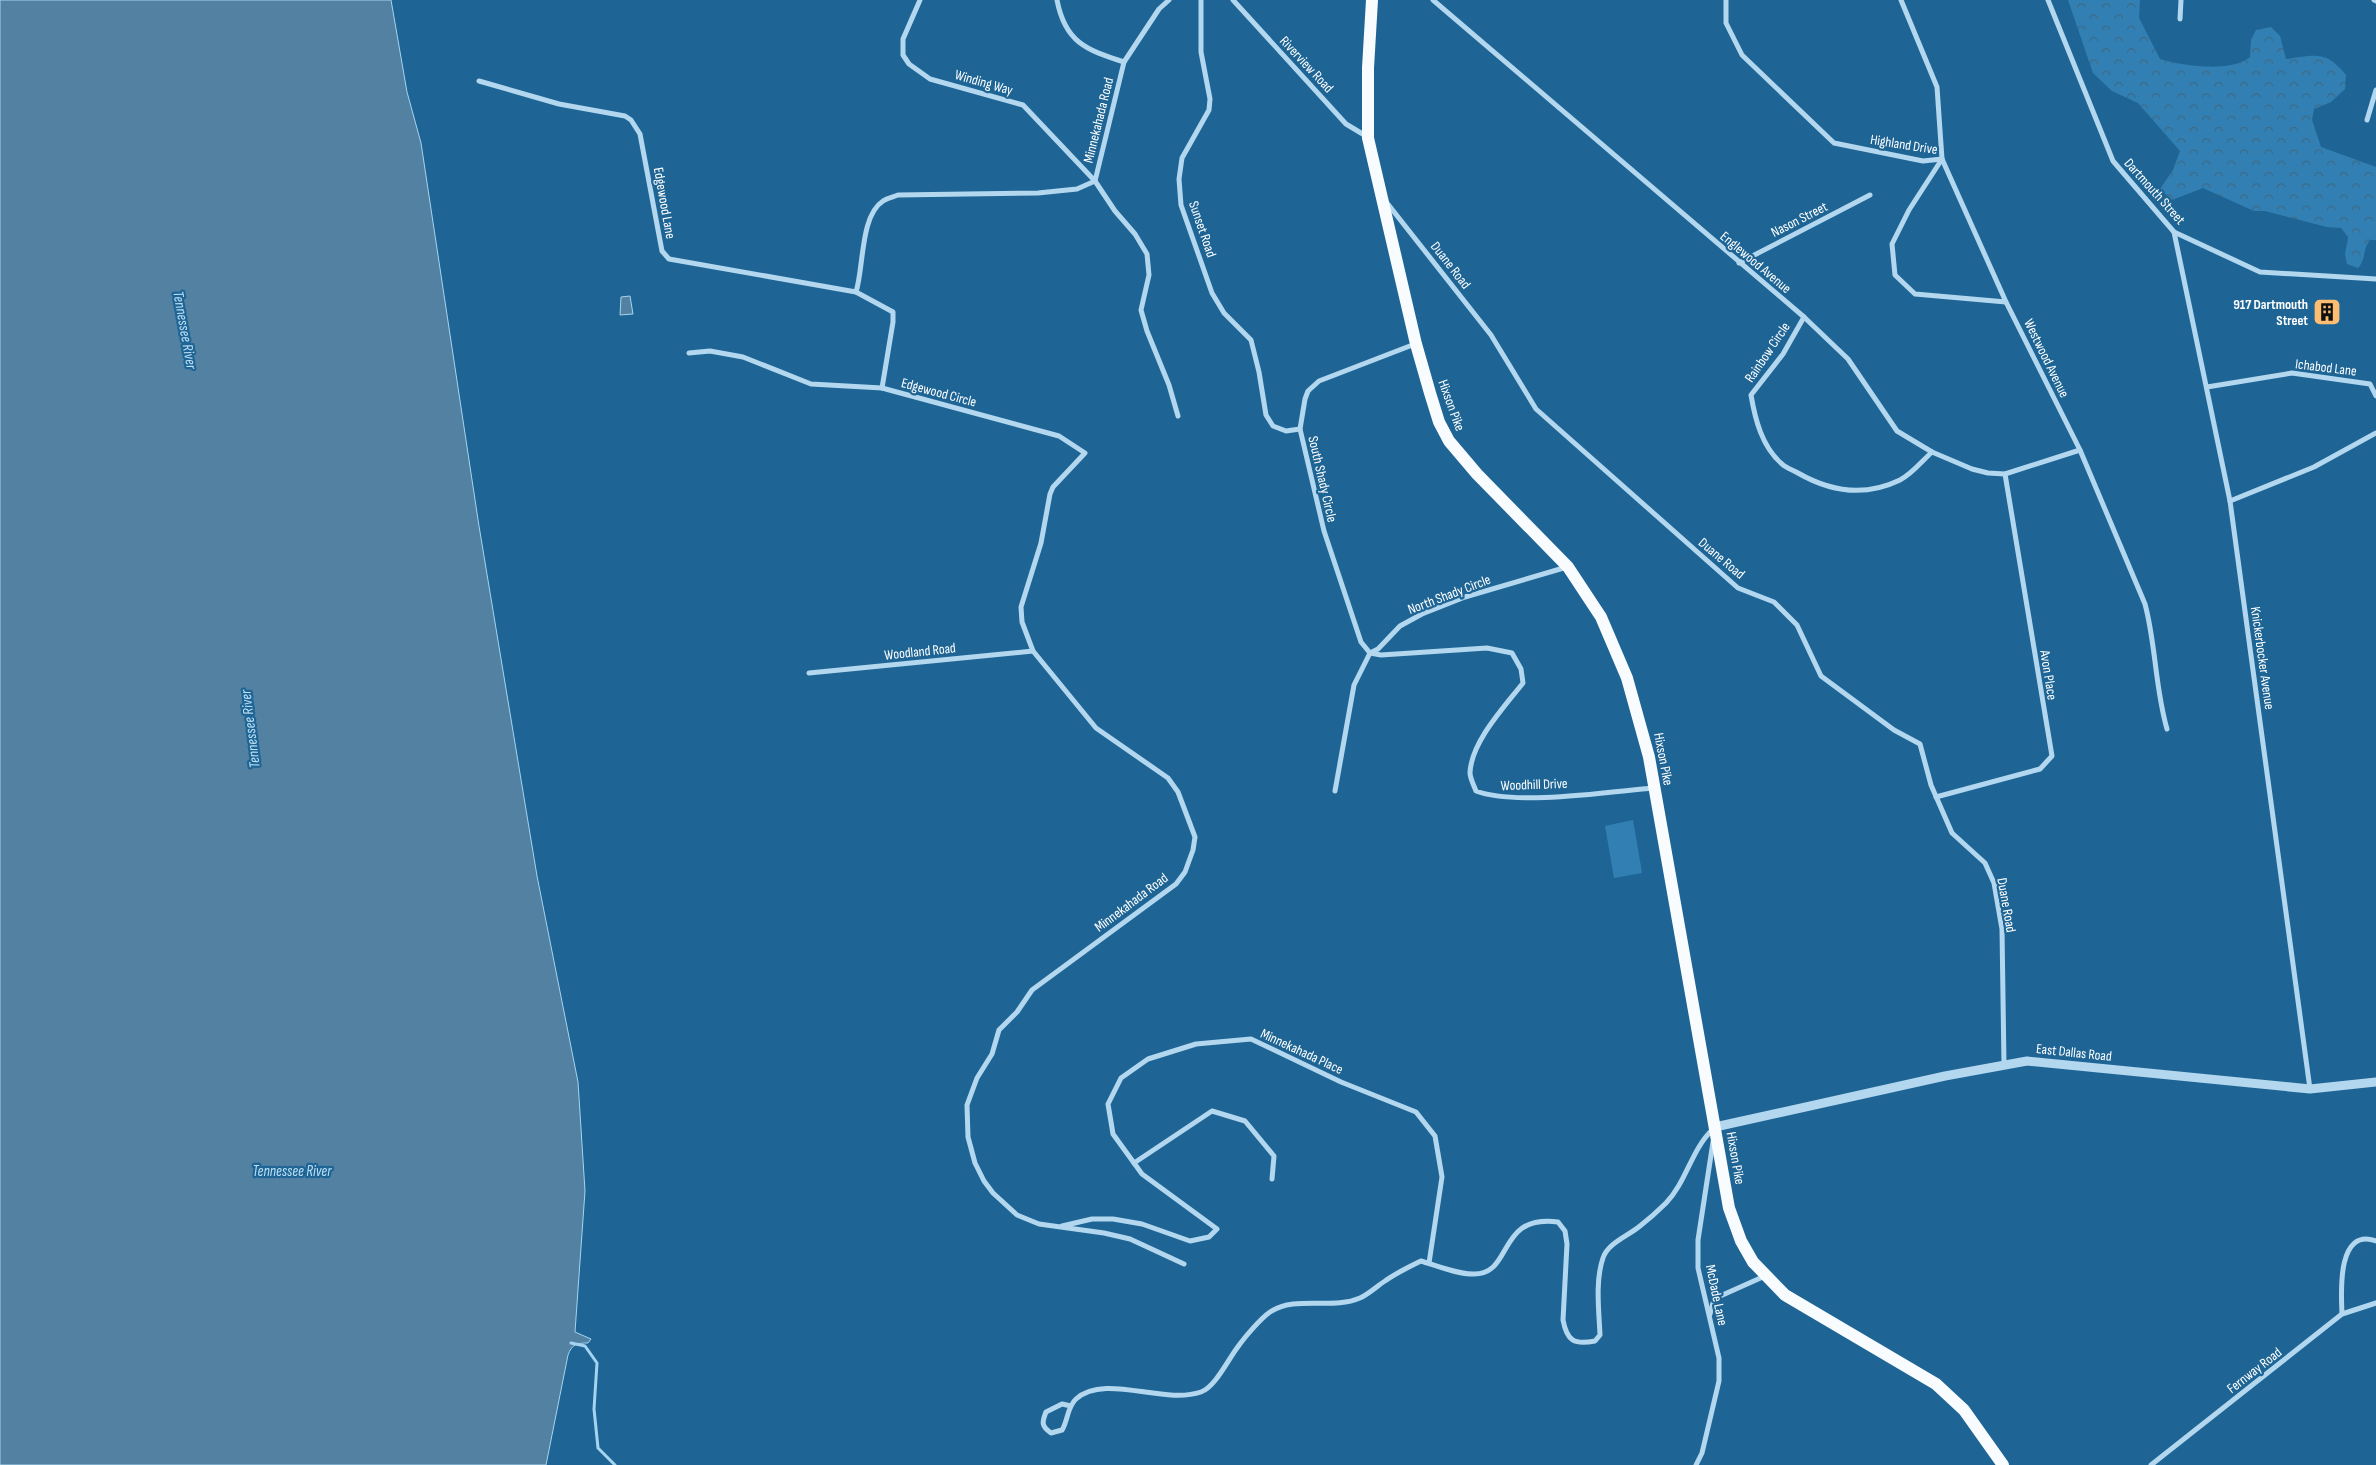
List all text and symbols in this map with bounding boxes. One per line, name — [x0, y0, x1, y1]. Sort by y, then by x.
street label: Riverview Road — [1276, 33, 1337, 96]
street label: Winding Way — [953, 66, 1015, 99]
street label: Minnekahada Road — [1080, 75, 1117, 165]
street label: Highland Drive — [1869, 131, 1939, 158]
street label: Dartmouth Street — [2120, 155, 2189, 228]
street label: Edgewood Lane — [650, 166, 679, 240]
street label: Nason Street — [1768, 198, 1830, 241]
street label: Sunset Road — [1185, 199, 1220, 260]
street label: Englewood Avenue — [1717, 228, 1795, 297]
street label: Duane Road — [1427, 238, 1474, 292]
water label: Tennessee River — [168, 290, 201, 371]
place label: 917 Dartmouth Street — [2233, 296, 2308, 329]
building icon: 917 Dartmouth Street — [2312, 297, 2342, 327]
street label: Westwood Avenue — [2020, 316, 2073, 400]
street label: Rainbow Circle — [1741, 319, 1794, 386]
street label: Ichabod Lane — [2294, 355, 2358, 380]
street label: Edgewood Circle — [899, 374, 978, 411]
street label: Hixson Pike — [1434, 377, 1469, 433]
street label: South Shady Circle — [1304, 434, 1341, 524]
street label: Duane Road — [1695, 534, 1748, 583]
street label: North Shady Circle — [1405, 571, 1493, 618]
street label: Knickerbocker Avenue — [2247, 606, 2278, 711]
street label: Woodland Road — [884, 639, 957, 664]
street label: Avon Place — [2036, 648, 2061, 701]
water label: Tennessee River — [236, 688, 265, 769]
street label: Hixson Pike — [1650, 731, 1677, 787]
street label: Woodhill Drive — [1500, 775, 1568, 794]
street label: Minnekahada Road — [1091, 869, 1171, 935]
street label: Duane Road — [1993, 876, 2020, 934]
street label: Minnekahada Place — [1258, 1025, 1346, 1078]
street label: East Dallas Road — [2035, 1040, 2113, 1065]
street label: Hixson Pike — [1723, 1130, 1749, 1186]
water label: Tennessee River — [253, 1162, 332, 1181]
street label: McDade Lane — [1702, 1263, 1731, 1327]
street label: Fernway Road — [2224, 1344, 2285, 1397]

